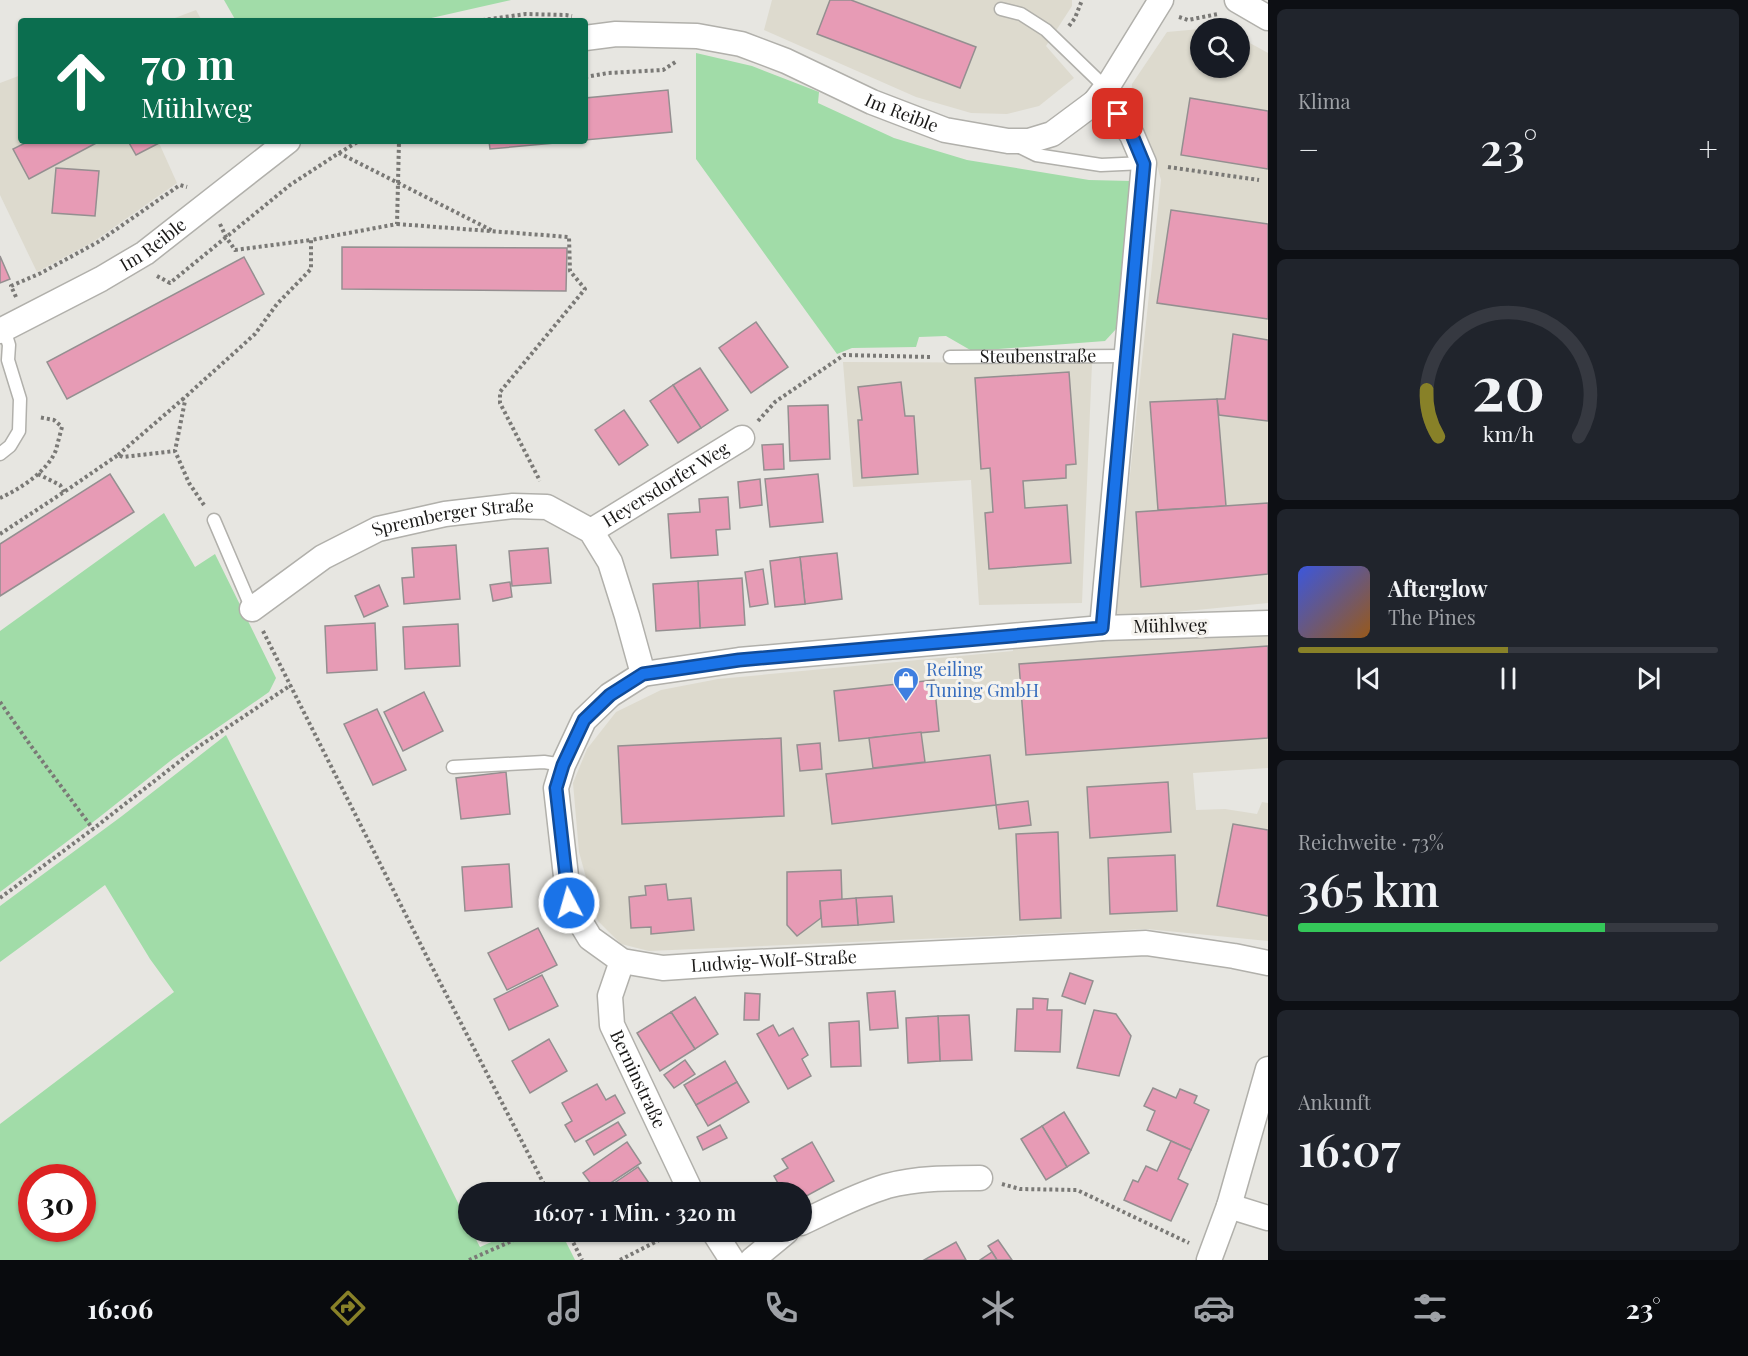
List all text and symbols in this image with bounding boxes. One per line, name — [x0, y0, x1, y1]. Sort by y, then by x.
map controls — [1190, 18, 1250, 78]
button: search — [1190, 18, 1250, 78]
text: 70 m — [141, 35, 235, 91]
icon: ahead — [42, 42, 120, 120]
street label: Im Reible — [861, 87, 942, 137]
text: Klima — [1298, 87, 1350, 114]
pin — [1092, 88, 1143, 139]
text: Mühlweg — [141, 89, 252, 125]
icon: arrive — [1101, 97, 1134, 130]
text: 23° — [1480, 117, 1538, 177]
text: − — [1298, 126, 1319, 170]
text: + — [1699, 126, 1718, 170]
street label: Im Reible — [115, 212, 191, 276]
street label: Steubenstraße — [980, 343, 1096, 368]
text: 20 — [1472, 343, 1544, 427]
text: km/h — [1482, 419, 1534, 447]
street label: Heyersdorfer Weg — [598, 436, 734, 532]
street label: Spremberger Straße — [367, 493, 534, 541]
text: Afterglow — [1388, 573, 1488, 603]
text: The Pines — [1388, 603, 1476, 630]
street label: Mühlweg — [1133, 612, 1208, 638]
place label: Reiling Tuning GmbH — [926, 657, 1039, 702]
icon: previous — [1352, 662, 1385, 695]
icon: pause — [1492, 662, 1525, 695]
icon: next — [1632, 662, 1665, 695]
shop icon: Reiling Tuning GmbH — [891, 665, 921, 703]
text: Reichweite · 73% — [1298, 828, 1444, 855]
text: 365 km — [1298, 858, 1440, 918]
position arrow — [537, 871, 601, 935]
street label: Ludwig-Wolf-Straße — [690, 944, 857, 977]
street label: Berninstraße — [605, 1026, 672, 1132]
text: Ankunft — [1298, 1088, 1371, 1115]
text: 16:07 — [1298, 1118, 1400, 1178]
speed limit sign: 30 — [18, 1164, 96, 1242]
text: 16:07 · 1 Min. · 320 m — [534, 1197, 736, 1227]
icon: directions — [327, 1287, 369, 1329]
icon: music — [544, 1287, 586, 1329]
icon: phone — [760, 1287, 802, 1329]
icon: climate — [977, 1287, 1019, 1329]
icon: car — [1193, 1287, 1235, 1329]
icon: filters — [1409, 1287, 1451, 1329]
text: 16:06 — [87, 1290, 153, 1326]
text: 23° — [1626, 1290, 1661, 1326]

